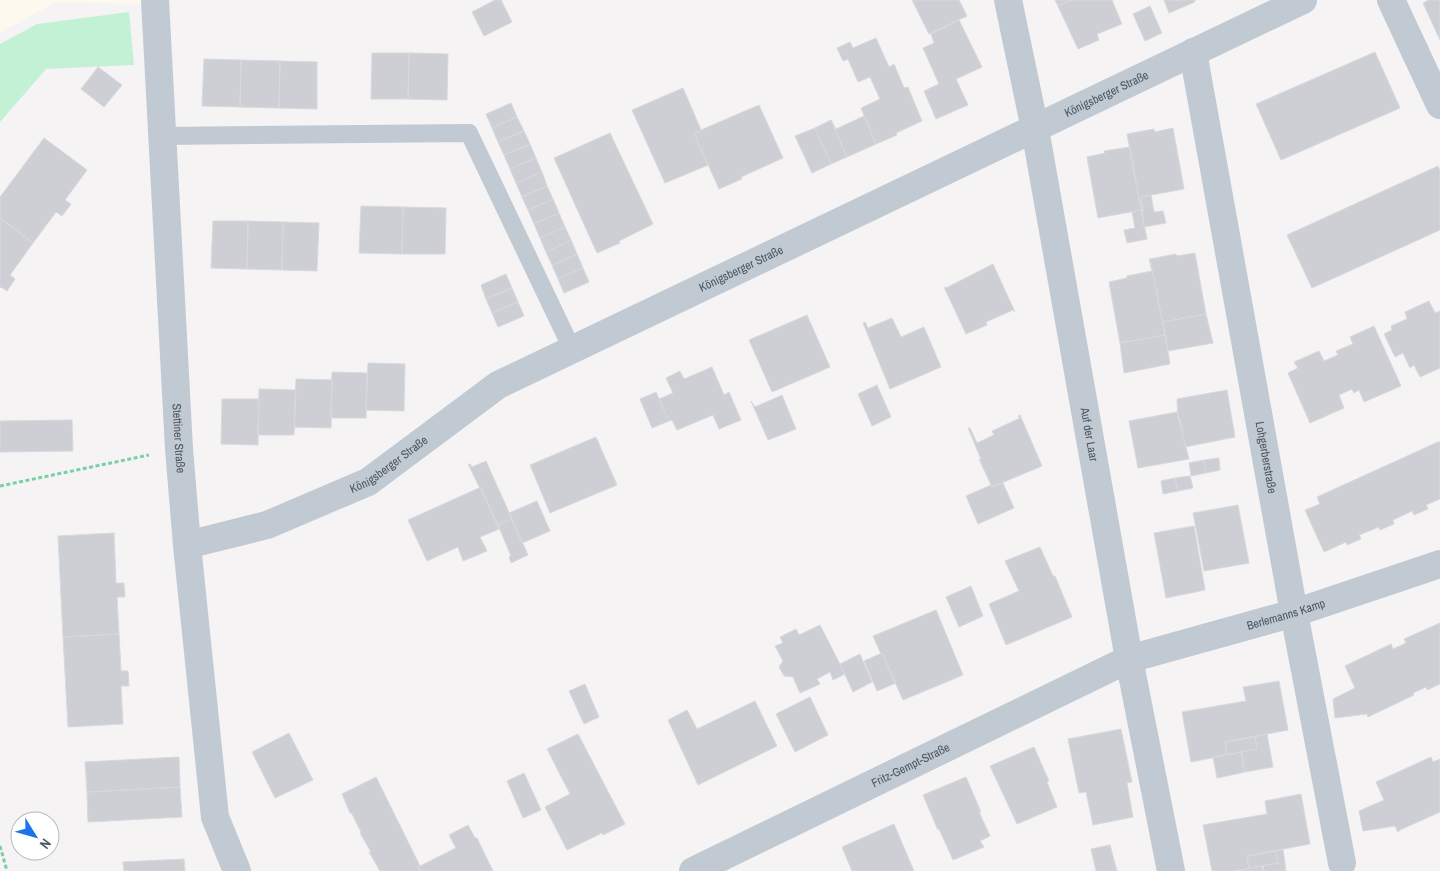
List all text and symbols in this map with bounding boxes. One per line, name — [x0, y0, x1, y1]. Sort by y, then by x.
street label: Königsberger Straße — [1062, 67, 1151, 121]
street label: Königsberger Straße — [696, 242, 786, 296]
street label: Stettiner Straße — [169, 403, 189, 474]
street label: Auf der Laar — [1076, 405, 1102, 463]
street label: Lohgerberstraße — [1252, 420, 1280, 495]
street label: Königsberger Straße — [347, 432, 431, 497]
street label: Berlemanns Kamp — [1245, 595, 1327, 634]
street label: Fritz-Gempt-Straße — [869, 739, 953, 791]
north arrow — [10, 811, 60, 861]
text: N — [36, 835, 55, 853]

